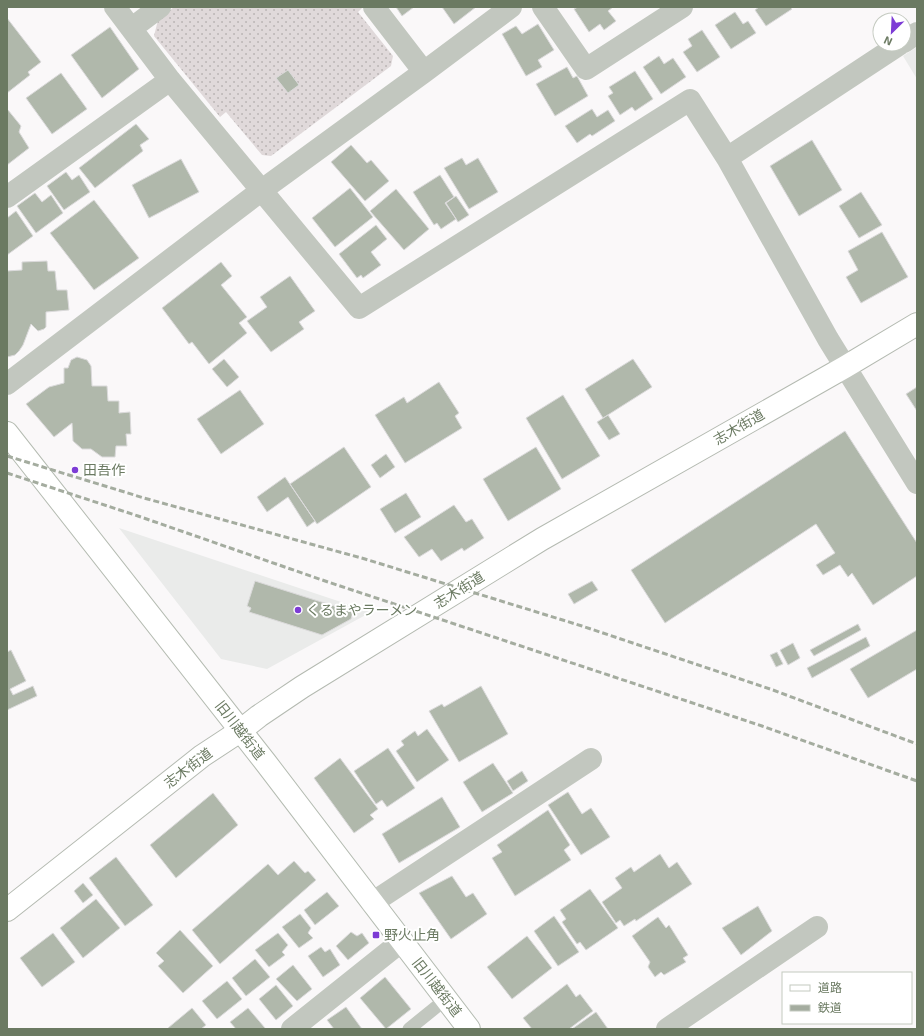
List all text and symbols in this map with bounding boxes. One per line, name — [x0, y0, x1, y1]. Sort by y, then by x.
north arrow — [872, 12, 912, 52]
text: N — [881, 34, 894, 49]
street label: 志木街道 — [710, 405, 767, 448]
place label: 田吾作 — [83, 461, 125, 478]
marker: 田吾作 — [70, 465, 80, 475]
street label: 志木街道 — [430, 568, 487, 612]
place label: くるまやラーメン — [306, 601, 417, 618]
marker: くるまやラーメン — [293, 605, 303, 615]
street label: 旧川越街道 — [212, 697, 269, 763]
street label: 志木街道 — [160, 744, 215, 791]
place label: 野火止角 — [384, 926, 440, 943]
marker: 野火止角 — [371, 930, 381, 940]
street label: 旧川越街道 — [409, 954, 466, 1020]
legend — [782, 972, 912, 1024]
text: 道路 — [818, 980, 842, 994]
text: 鉄道 — [818, 1000, 842, 1014]

